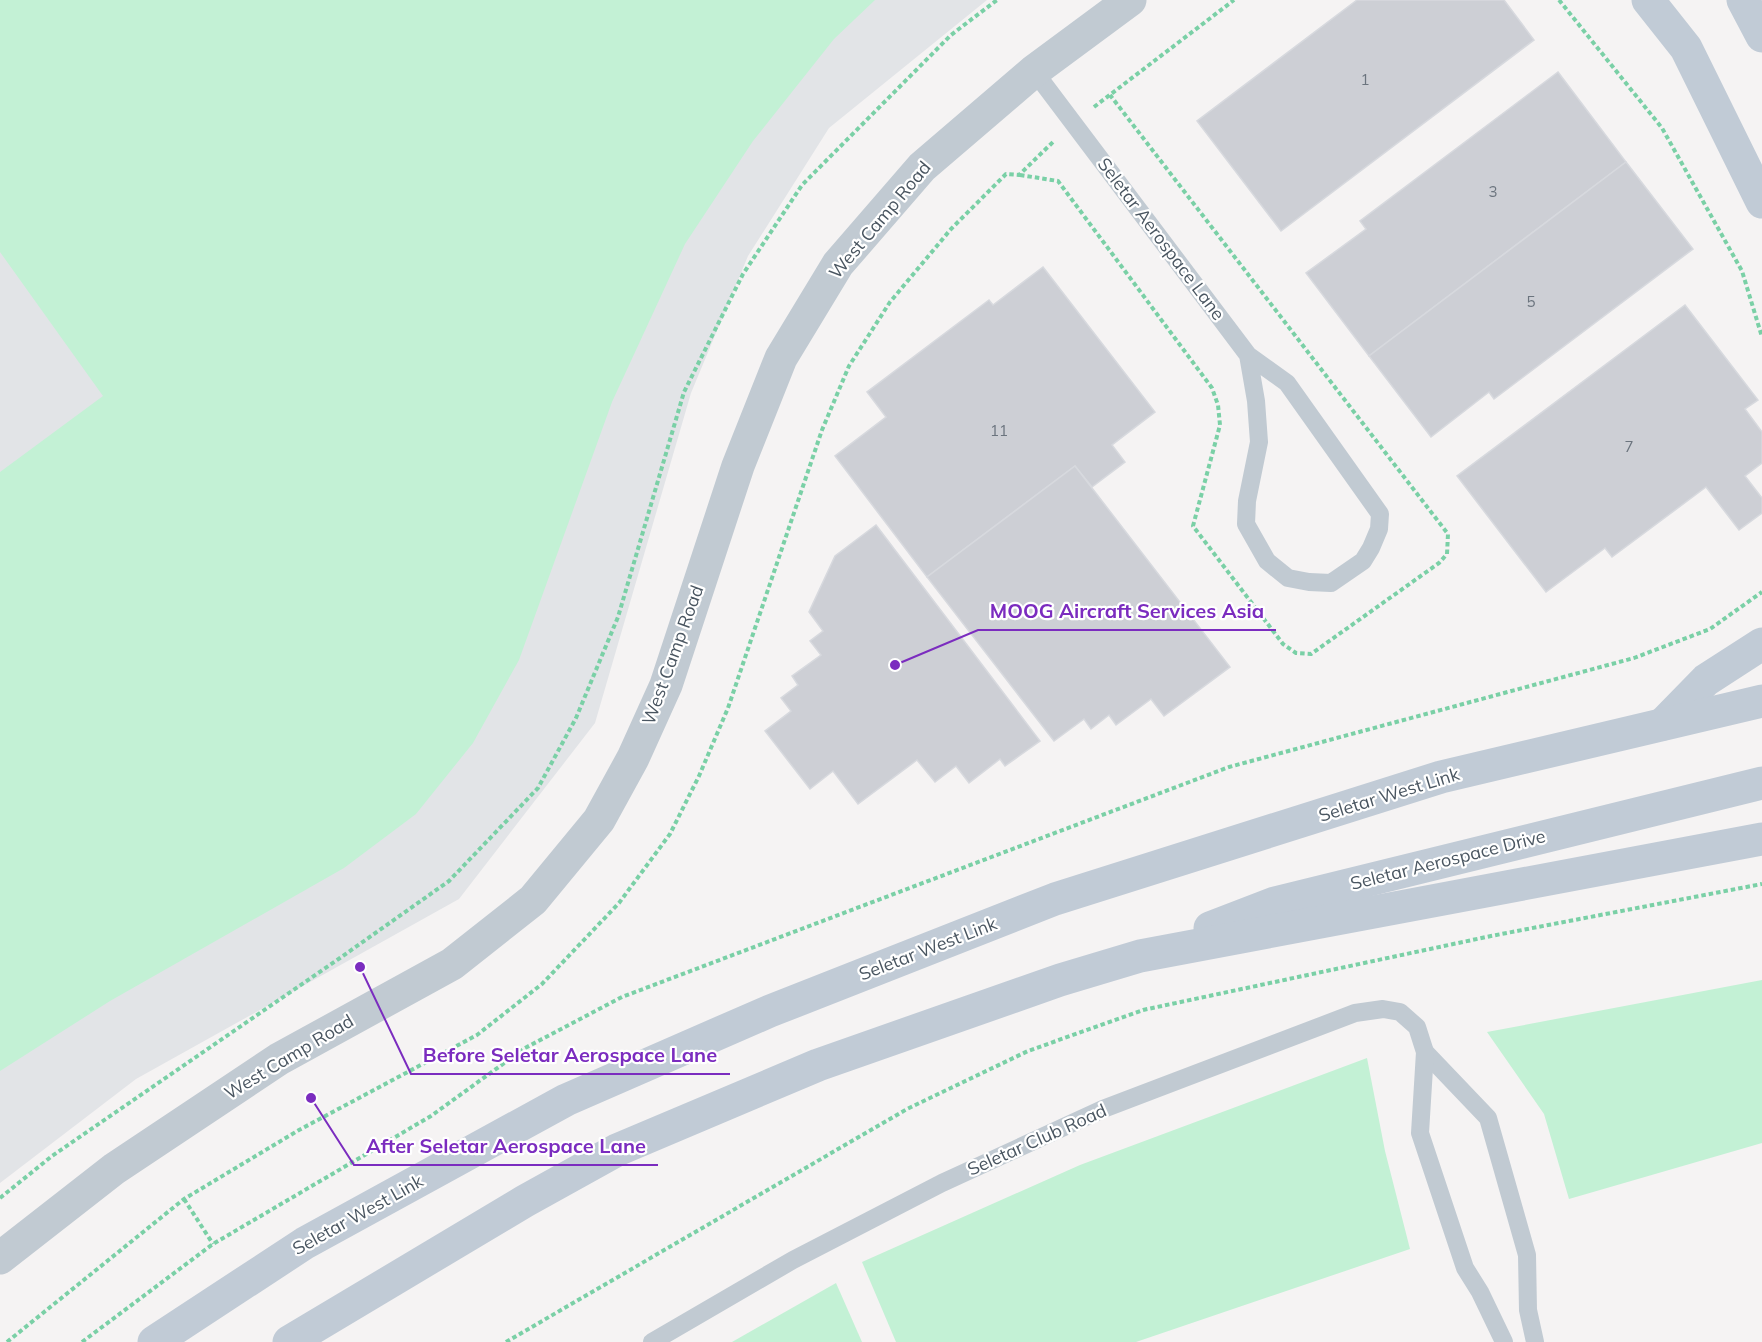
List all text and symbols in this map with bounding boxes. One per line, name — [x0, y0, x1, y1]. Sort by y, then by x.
house number: 1 — [1360, 70, 1370, 89]
street label: Seletar Aerospace Lane — [1093, 153, 1230, 325]
street label: West Camp Road — [824, 156, 936, 283]
house number: 3 — [1488, 182, 1498, 201]
house number: 5 — [1526, 292, 1536, 311]
house number: 11 — [990, 421, 1008, 440]
house number: 7 — [1624, 437, 1634, 456]
street label: West Camp Road — [637, 582, 708, 728]
callout: MOOG Aircraft Services Asia — [978, 592, 1276, 630]
text: MOOG Aircraft Services Asia — [990, 598, 1264, 623]
street label: Seletar West Link — [1316, 762, 1463, 827]
street label: Seletar Aerospace Drive — [1348, 824, 1548, 895]
street label: Seletar West Link — [856, 911, 1001, 985]
street label: West Camp Road — [220, 1009, 358, 1104]
callout: Before Seletar Aerospace Lane — [411, 1036, 730, 1074]
text: Before Seletar Aerospace Lane — [423, 1042, 717, 1067]
street label: Seletar Club Road — [964, 1099, 1110, 1181]
callout: After Seletar Aerospace Lane — [354, 1127, 658, 1165]
text: After Seletar Aerospace Lane — [366, 1133, 646, 1158]
street label: Seletar West Link — [288, 1169, 428, 1260]

